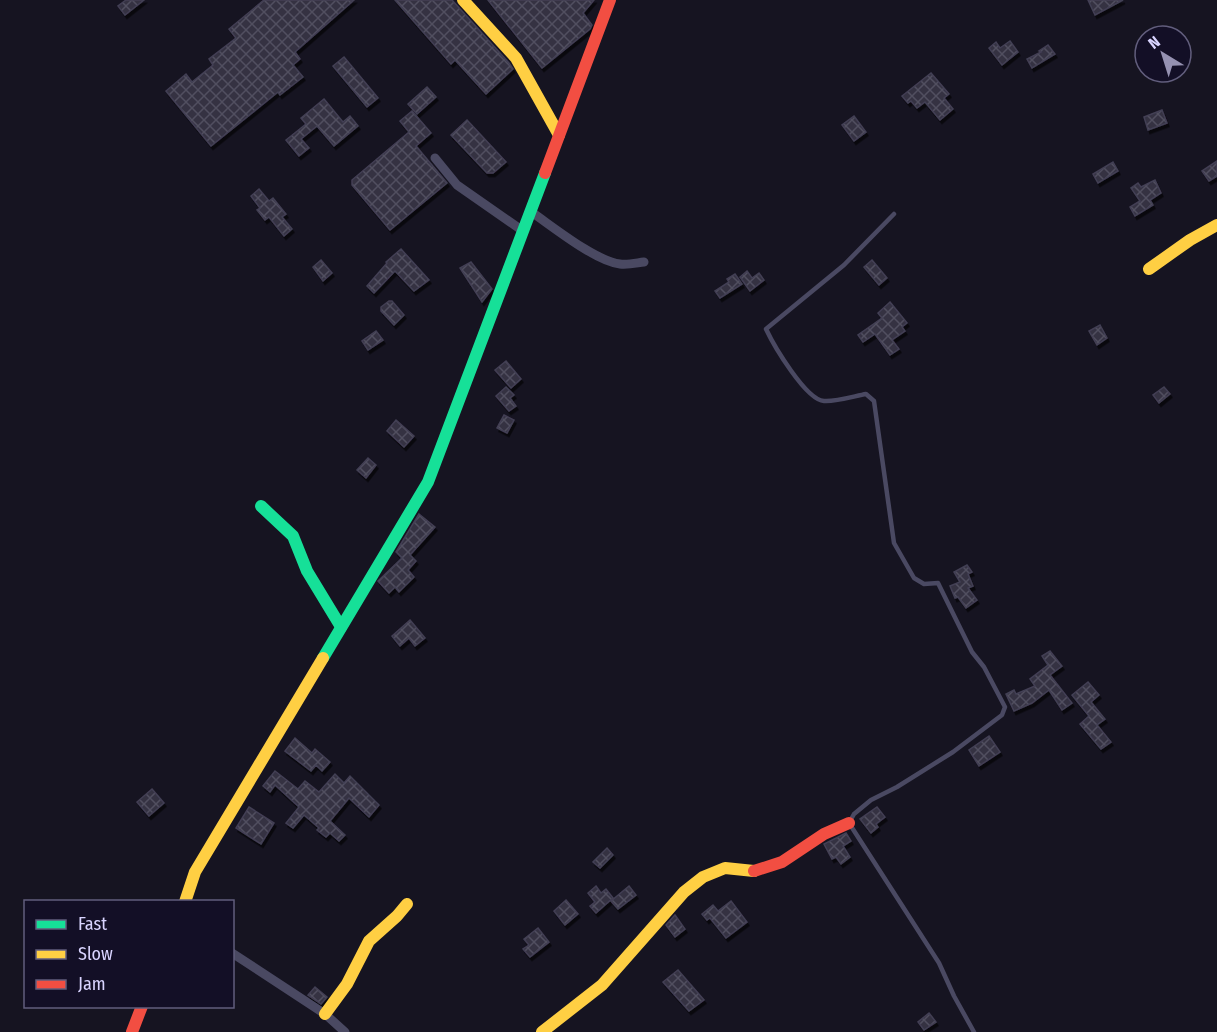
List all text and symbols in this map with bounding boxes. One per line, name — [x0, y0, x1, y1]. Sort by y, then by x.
north arrow — [1133, 24, 1193, 84]
text: N — [1144, 32, 1164, 53]
legend — [24, 900, 234, 1008]
text: Fast — [78, 913, 107, 935]
text: Slow — [78, 943, 113, 965]
text: Jam — [78, 973, 106, 995]

